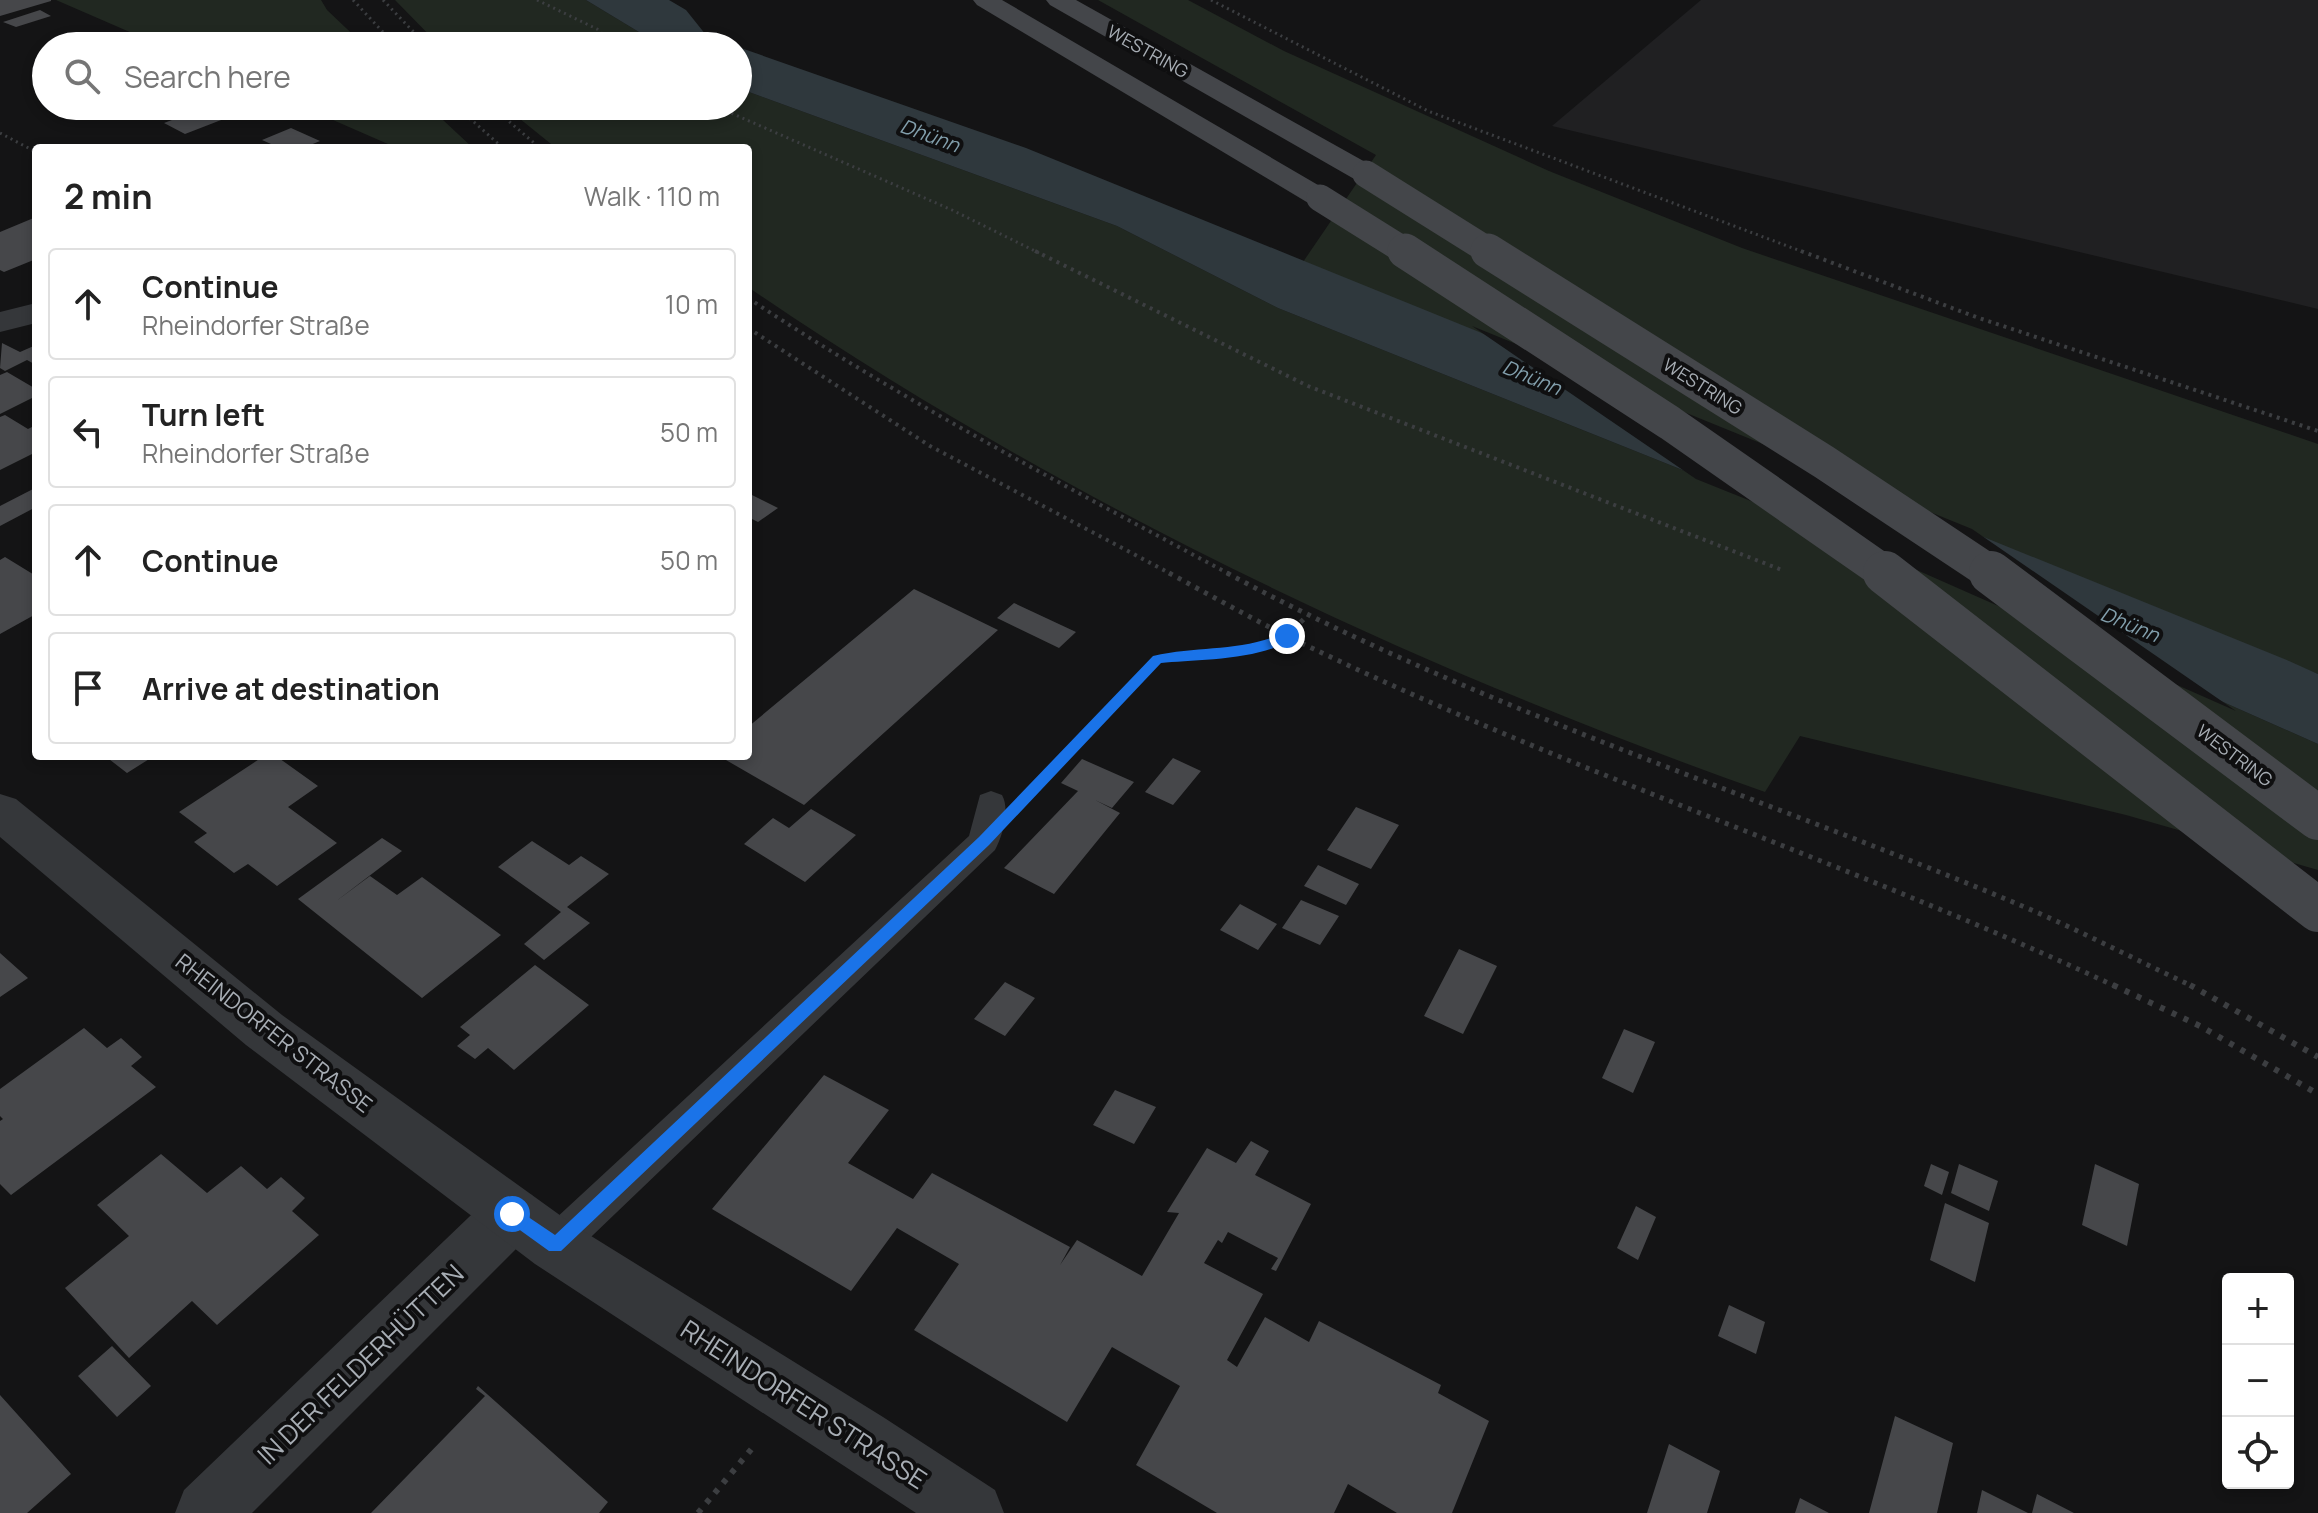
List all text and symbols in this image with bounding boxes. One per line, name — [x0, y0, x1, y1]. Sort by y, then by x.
street label: WESTRING — [1103, 19, 1193, 83]
search box — [32, 32, 752, 120]
icon: search — [60, 54, 104, 98]
text: Search here — [124, 56, 291, 97]
water label: Dhünn — [897, 112, 964, 158]
text: 2 min — [64, 173, 152, 219]
text: Walk · 110 m — [584, 178, 720, 214]
text: Continue — [142, 266, 278, 307]
icon: ahead — [66, 282, 110, 326]
text: 10 m — [665, 286, 718, 322]
text: Rheindorfer Straße — [142, 307, 370, 343]
street label: WESTRING — [1659, 352, 1747, 420]
water label: Dhünn — [1499, 353, 1566, 401]
text: Turn left — [142, 394, 265, 435]
icon: left — [66, 410, 110, 454]
text: 50 m — [660, 414, 718, 450]
text: Rheindorfer Straße — [142, 435, 370, 471]
icon: ahead — [66, 538, 110, 582]
text: Continue — [142, 540, 278, 581]
text: 50 m — [660, 542, 718, 578]
water label: Dhünn — [2097, 600, 2164, 648]
route end — [1269, 618, 1305, 654]
icon: arrive — [66, 666, 110, 710]
text: Arrive at destination — [142, 668, 440, 709]
street label: WESTRING — [2192, 719, 2278, 792]
street label: RHEINDORFER STRASSE — [169, 947, 379, 1119]
route start — [494, 1196, 530, 1232]
street label: IN DER FELDERHÜTTEN — [249, 1256, 471, 1472]
map controls — [2222, 1273, 2294, 1489]
button: + — [2222, 1273, 2294, 1345]
street label: RHEINDORFER STRASSE — [674, 1311, 934, 1497]
button: − — [2222, 1345, 2294, 1417]
button: locate — [2222, 1417, 2294, 1489]

